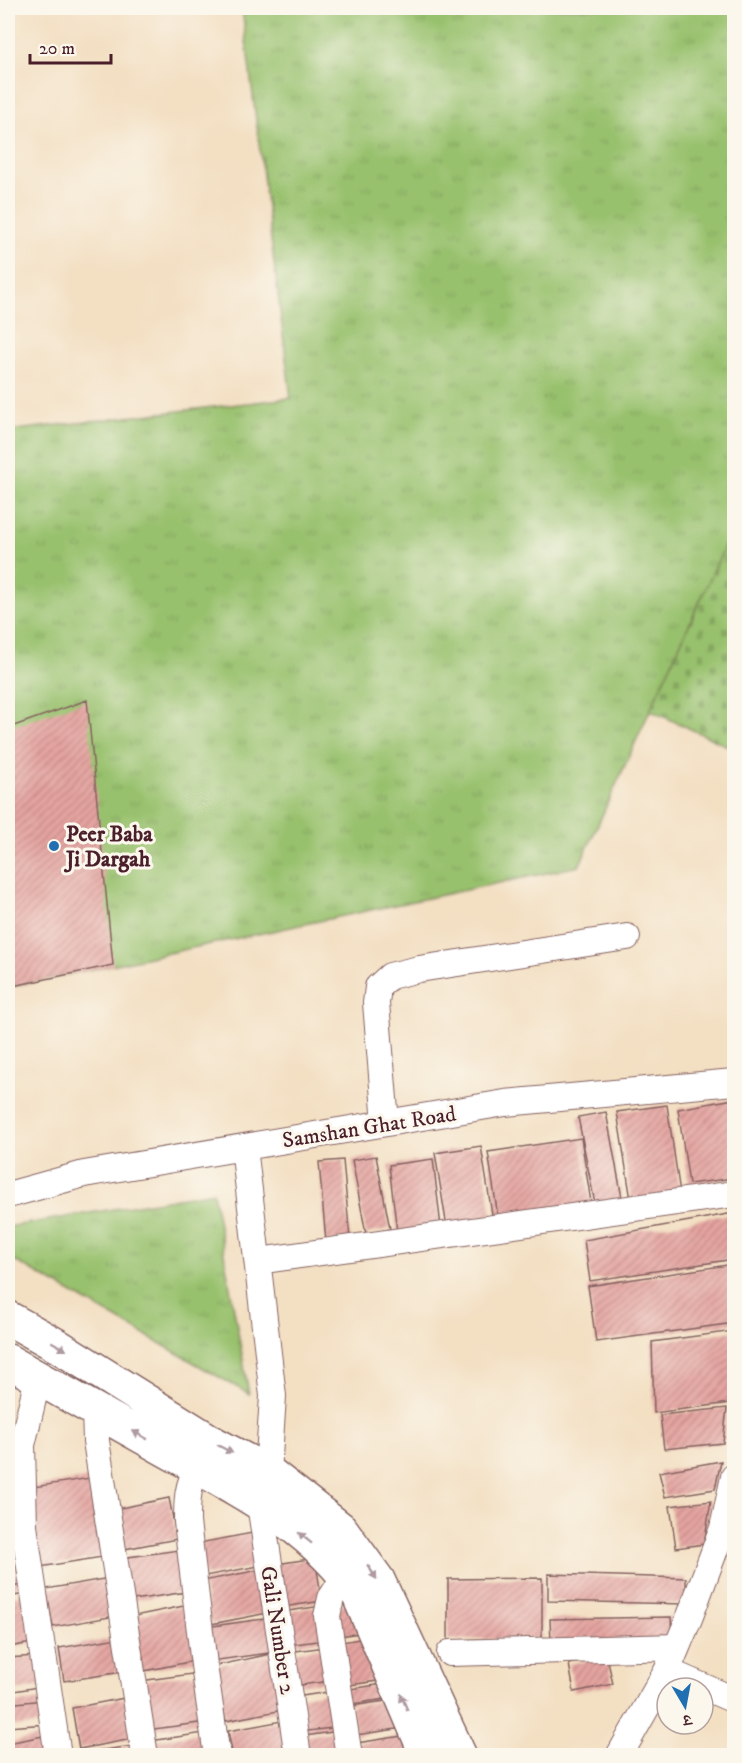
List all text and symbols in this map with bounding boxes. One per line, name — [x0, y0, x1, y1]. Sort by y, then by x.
scale bar — [30, 27, 111, 65]
text: 20 m — [39, 38, 75, 60]
place label: Peer Baba Ji Dargah — [63, 821, 153, 873]
marker: Peer Baba Ji Dargah — [47, 839, 61, 853]
street label: Samshan Ghat Road — [280, 1100, 458, 1155]
one-way arrow — [51, 1341, 67, 1352]
one-way arrow — [132, 1430, 148, 1441]
one-way arrow — [216, 1444, 233, 1454]
one-way arrow — [298, 1532, 313, 1544]
street label: Gali Number 2 — [254, 1564, 301, 1696]
one-way arrow — [367, 1564, 378, 1580]
north arrow — [655, 1676, 715, 1736]
one-way arrow — [400, 1693, 409, 1710]
text: उ — [680, 1709, 694, 1731]

